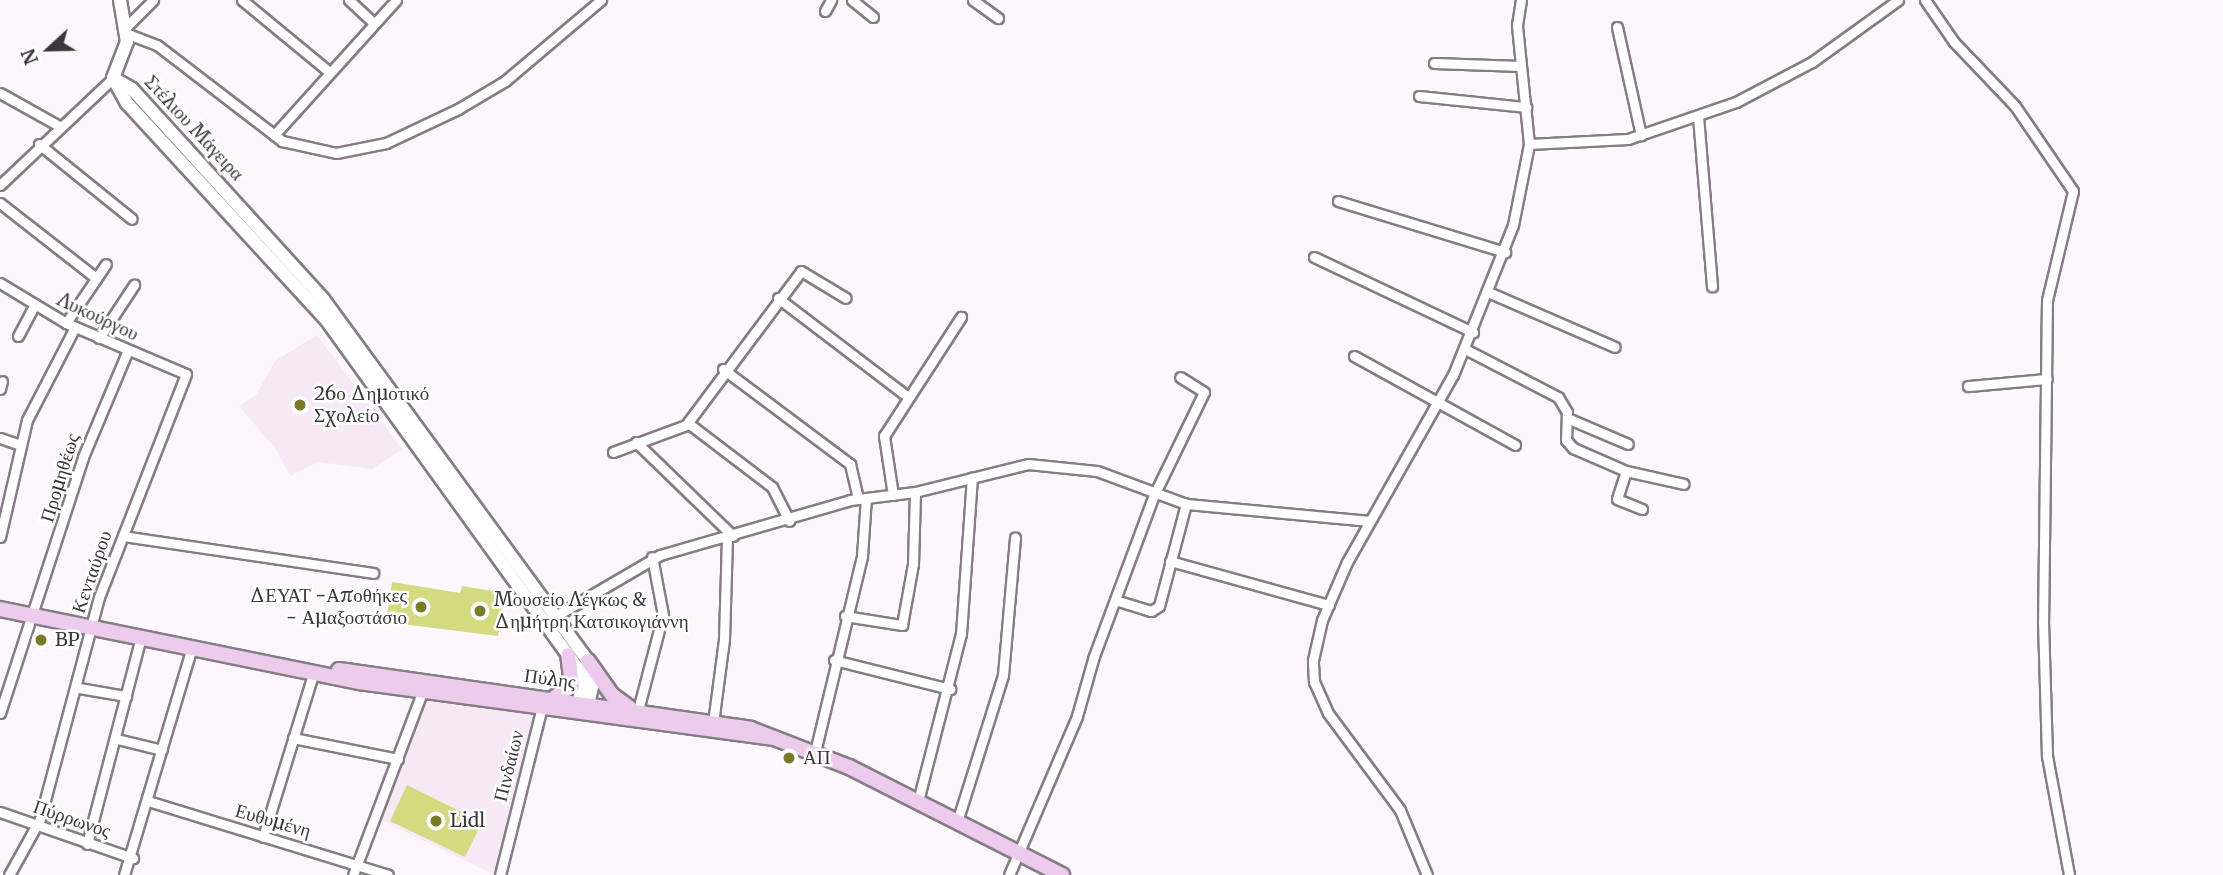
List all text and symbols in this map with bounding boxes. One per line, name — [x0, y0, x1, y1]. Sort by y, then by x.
north arrow — [14, 14, 84, 84]
text: N — [16, 45, 43, 68]
street label: Στέλιου Μάγειρα — [140, 71, 248, 185]
street label: Λυκούργου — [54, 288, 142, 346]
place label: 26ο Δημοτικό Σχολείο — [314, 383, 429, 427]
marker: 26ο Δημοτικό Σχολείο — [292, 397, 308, 413]
street label: Προμηθέως — [36, 431, 84, 525]
street label: Κενταύρου — [67, 528, 117, 616]
place label: ΔΕΥΑΤ -Αποθήκες - Αμαξοστάσιο — [249, 585, 407, 629]
place label: Μουσείο Λέγκως & Δημήτρη Κατσικογιάννη — [494, 589, 689, 633]
marker: ΔΕΥΑΤ -Αποθήκες - Αμαξοστάσιο — [413, 599, 429, 615]
marker: Μουσείο Λέγκως & Δημήτρη Κατσικογιάννη — [472, 603, 488, 619]
place label: BP — [55, 629, 80, 651]
marker: BP — [33, 632, 49, 648]
street label: Πύλης — [523, 664, 577, 694]
street label: Πινδαίων — [489, 728, 529, 804]
place label: ΑΠ — [803, 747, 830, 769]
marker: ΑΠ — [781, 750, 797, 766]
street label: Πύρρωνος — [30, 795, 114, 843]
street label: Ευθυμένη — [232, 799, 314, 843]
place label: Lidl — [450, 810, 485, 832]
marker: Lidl — [428, 813, 444, 829]

